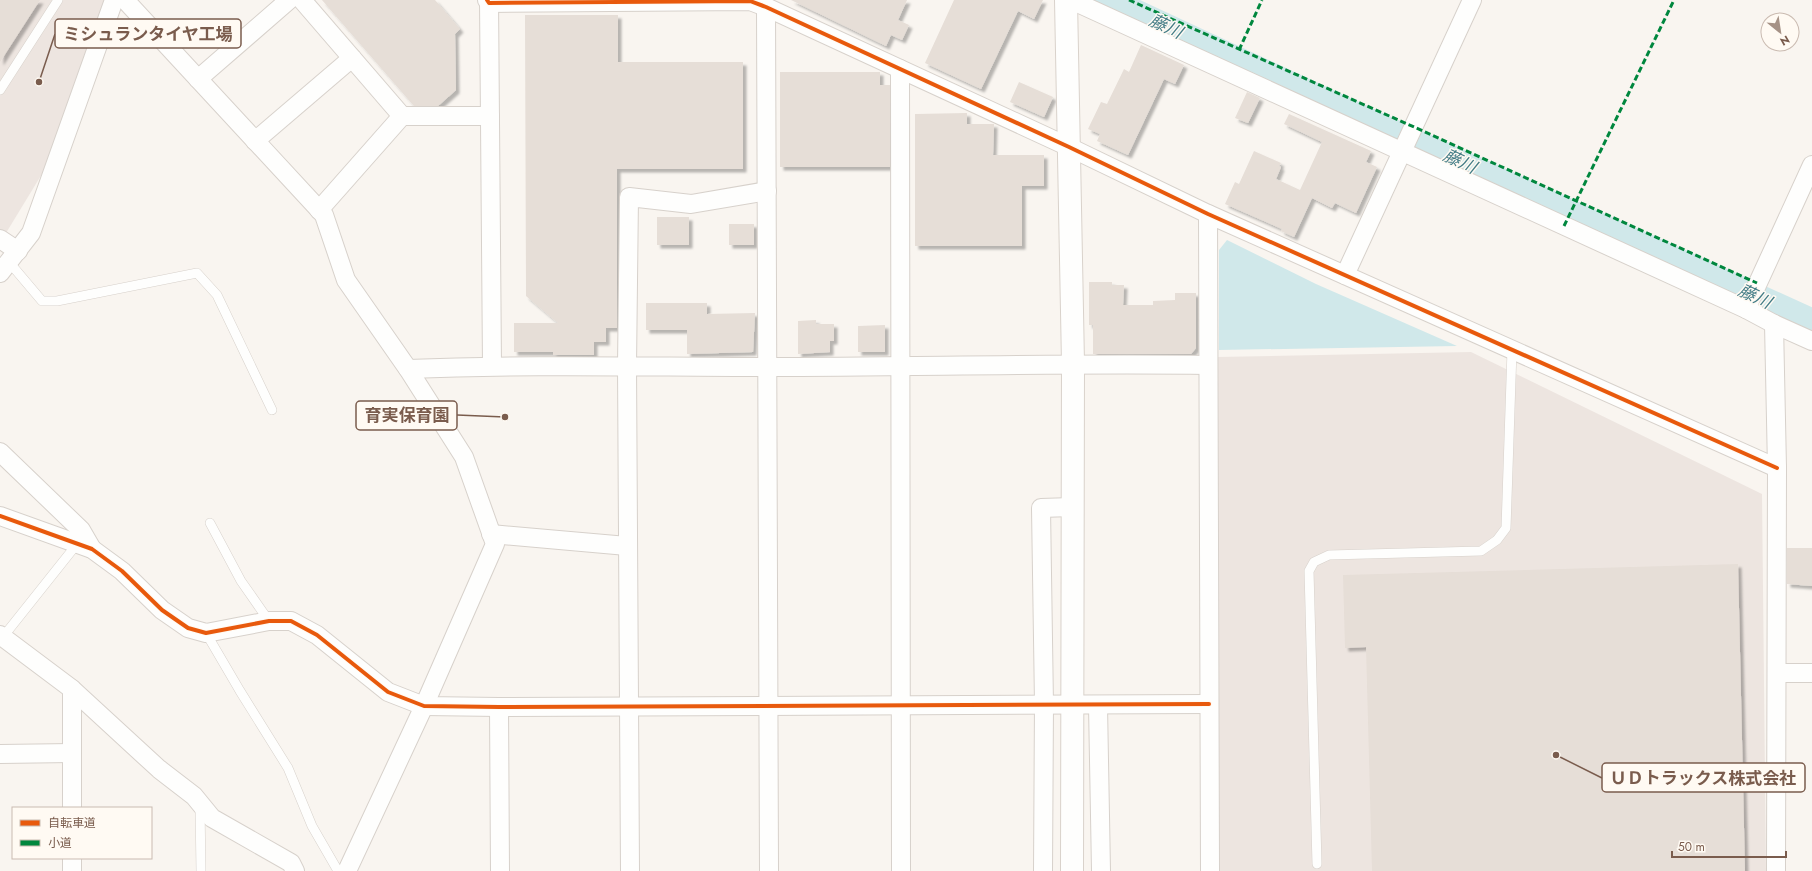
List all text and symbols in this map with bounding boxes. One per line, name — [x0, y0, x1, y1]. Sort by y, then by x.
water label: 藤川 — [1146, 8, 1188, 45]
north arrow — [1760, 12, 1800, 52]
callout: ミシュランタイヤ工場 — [55, 19, 241, 48]
text: ミシュランタイヤ工場 — [63, 22, 233, 46]
text: N — [1777, 32, 1793, 50]
water label: 藤川 — [1440, 143, 1482, 180]
water label: 藤川 — [1735, 278, 1777, 315]
callout: 育実保育園 — [356, 401, 457, 430]
text: 育実保育園 — [365, 403, 450, 427]
callout: ＵＤトラックス株式会社 — [1602, 763, 1805, 792]
text: ＵＤトラックス株式会社 — [1610, 766, 1796, 790]
legend — [12, 807, 152, 859]
text: 自転車道 — [48, 814, 96, 832]
scale bar — [1672, 833, 1786, 859]
text: 小道 — [48, 834, 72, 852]
text: 50 m — [1678, 838, 1705, 856]

